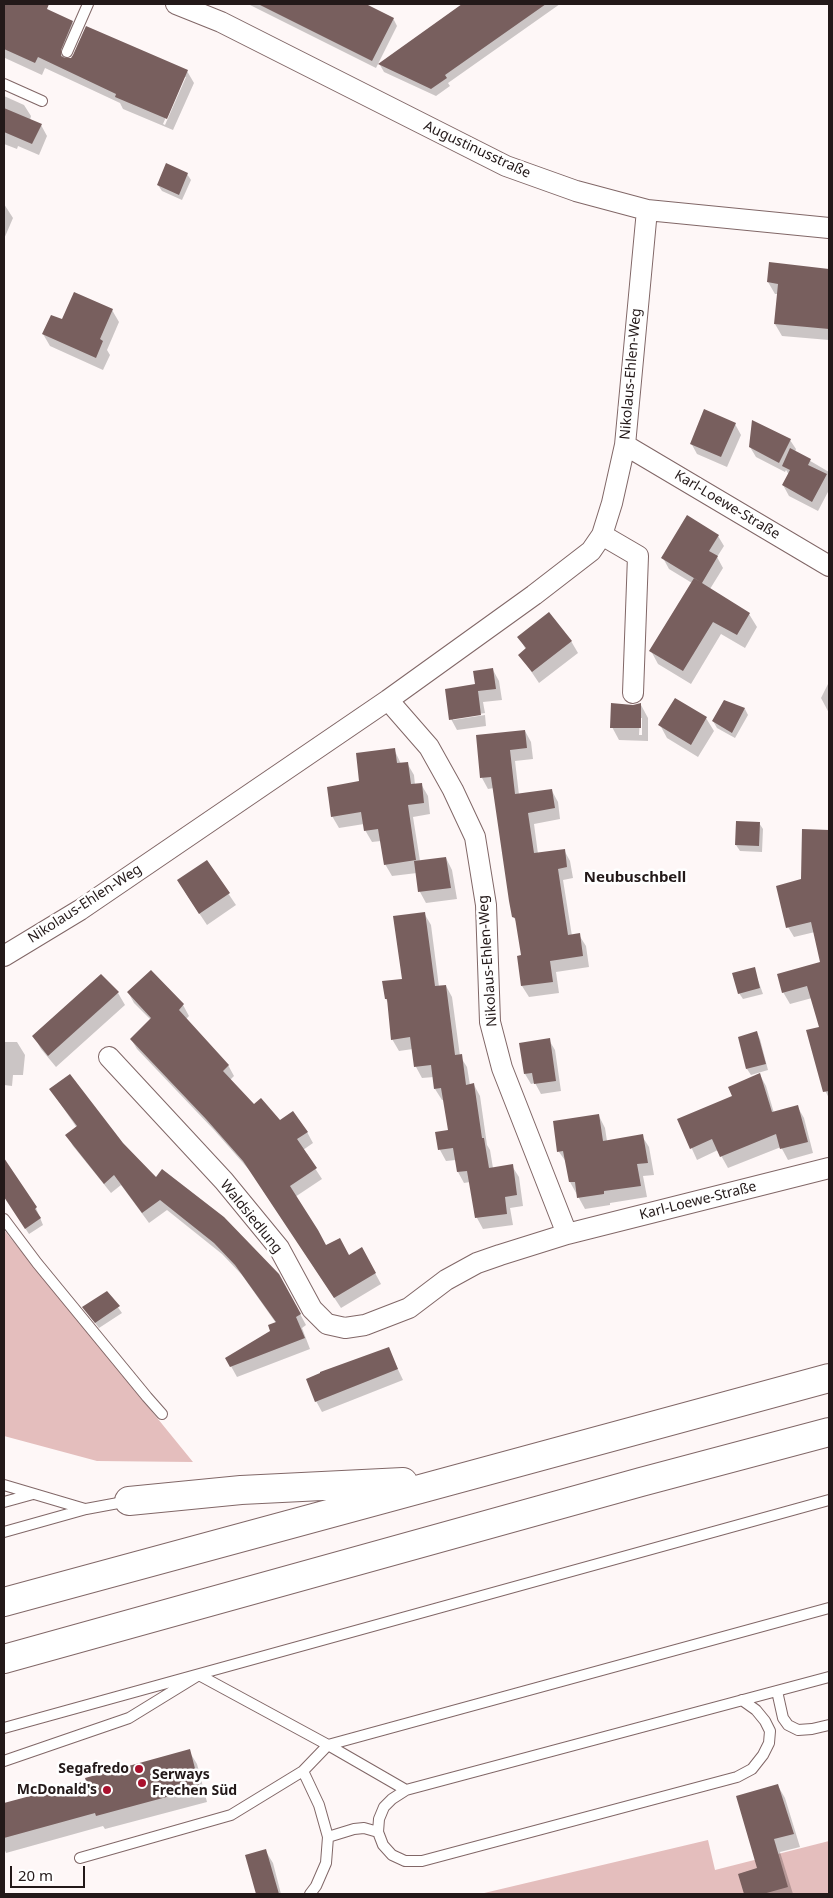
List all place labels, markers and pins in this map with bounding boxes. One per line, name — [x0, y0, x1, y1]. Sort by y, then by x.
place label: Segafredo — [58, 1761, 129, 1777]
marker: Segafredo — [133, 1763, 145, 1775]
place label: Serways Frechen Süd — [152, 1767, 237, 1800]
marker: Serways Frechen Süd — [136, 1777, 148, 1789]
place label: McDonald's — [17, 1782, 97, 1798]
marker: McDonald's — [101, 1784, 113, 1796]

